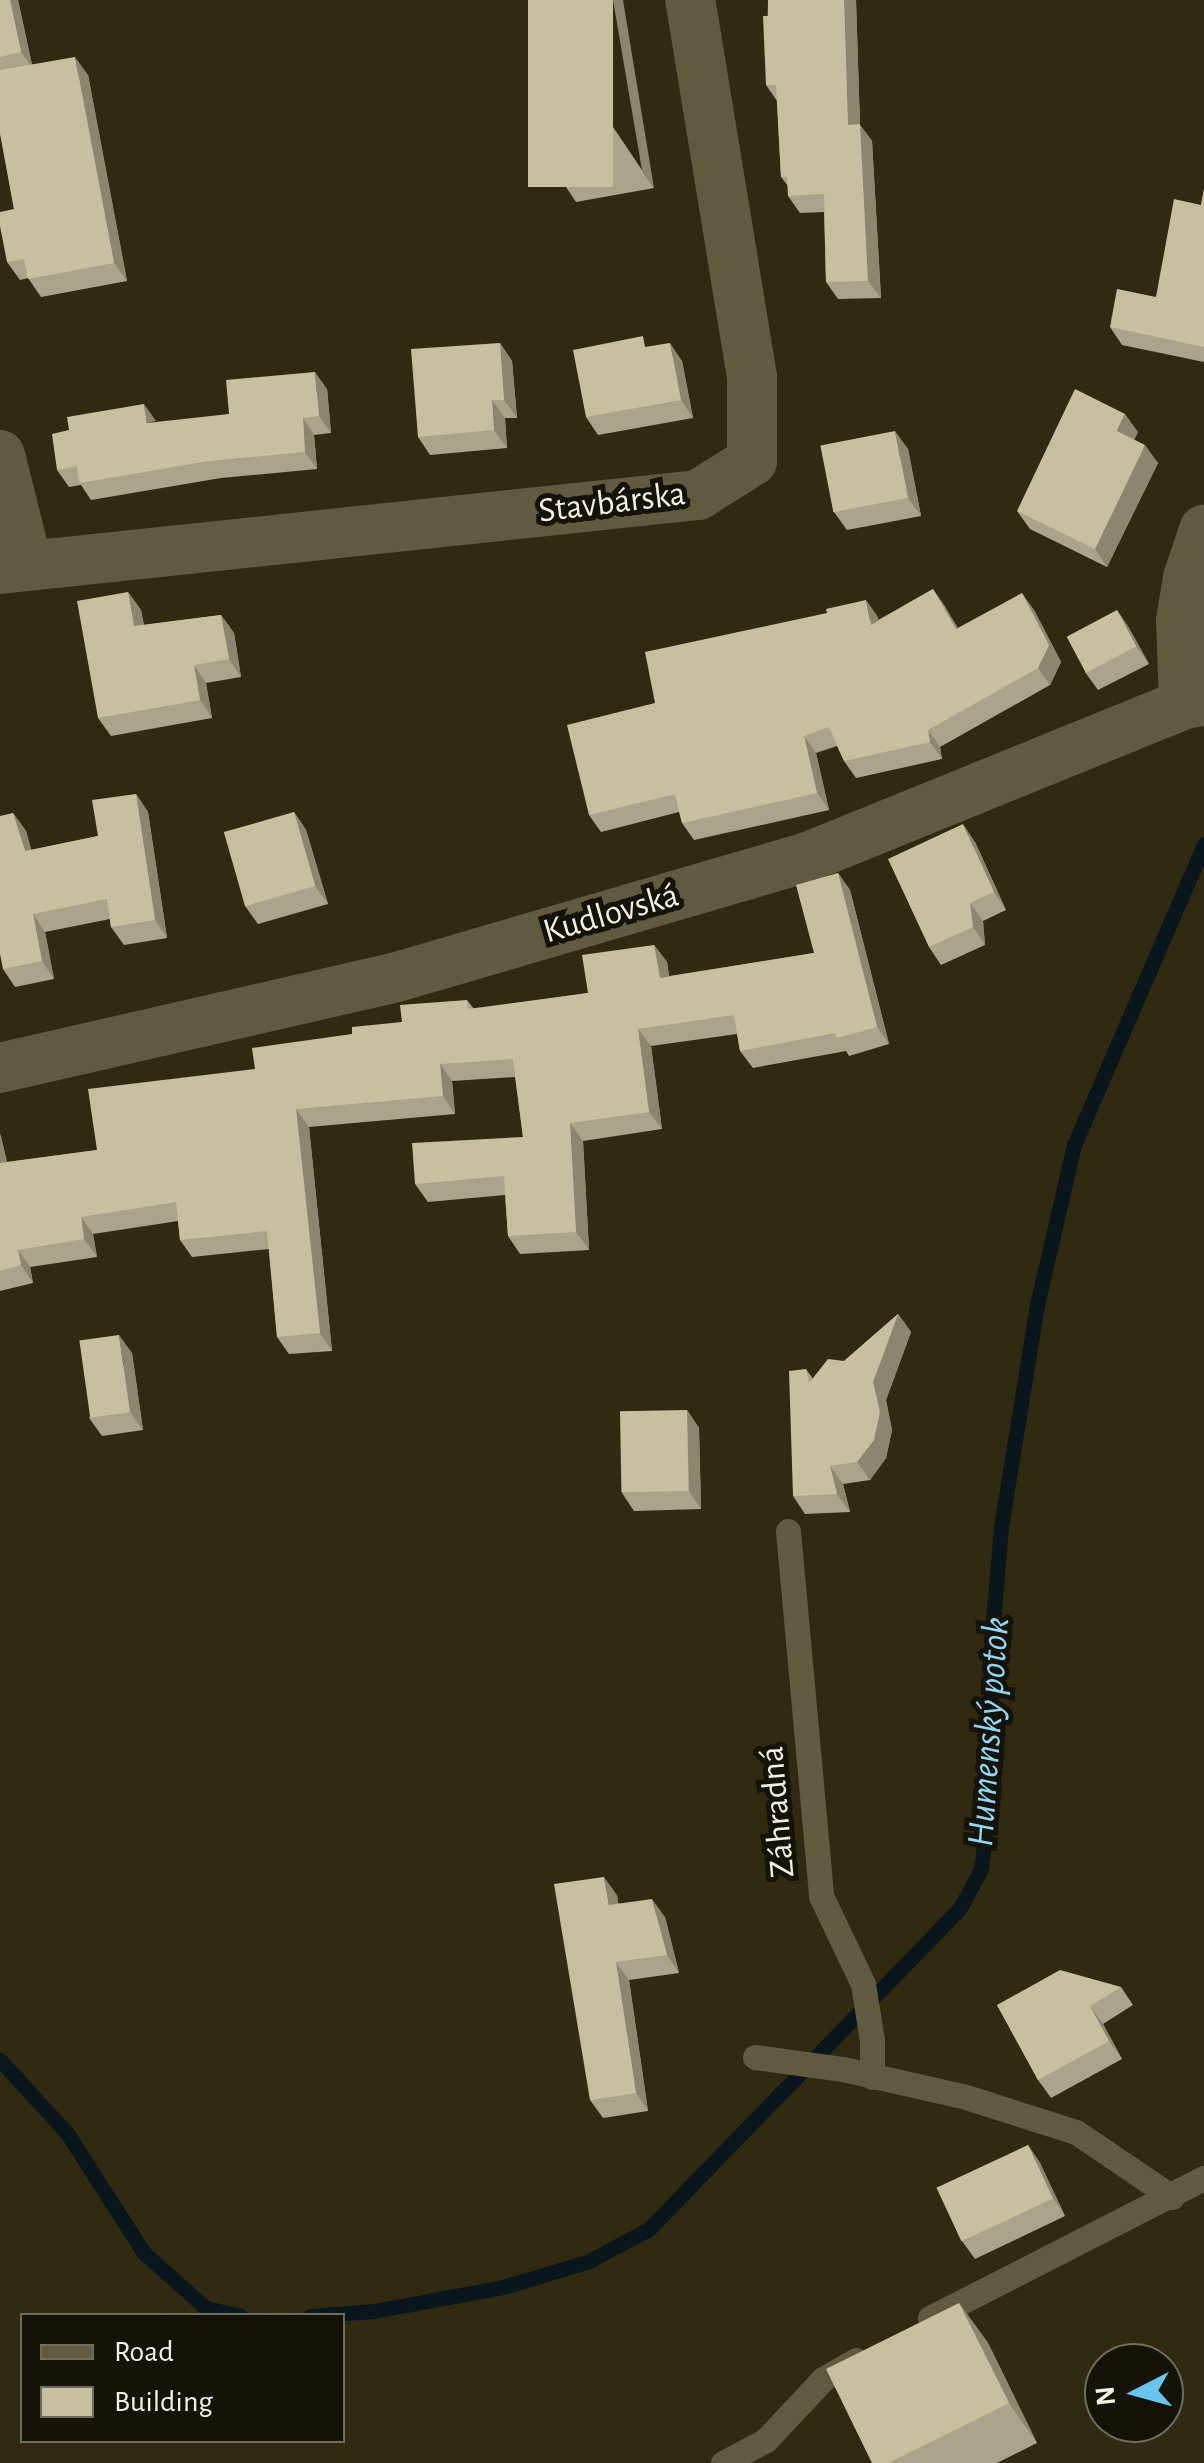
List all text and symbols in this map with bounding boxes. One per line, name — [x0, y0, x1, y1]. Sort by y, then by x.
street label: Stavbárska — [536, 473, 688, 533]
street label: Kudlovská — [538, 875, 684, 953]
water label: Humenský potok — [959, 1616, 1021, 1848]
street label: Záhradná — [751, 1744, 805, 1880]
legend — [20, 2313, 345, 2443]
text: Road — [114, 2337, 174, 2367]
north arrow — [1084, 2343, 1184, 2443]
text: N — [1091, 2385, 1121, 2407]
text: Building — [114, 2387, 213, 2417]

